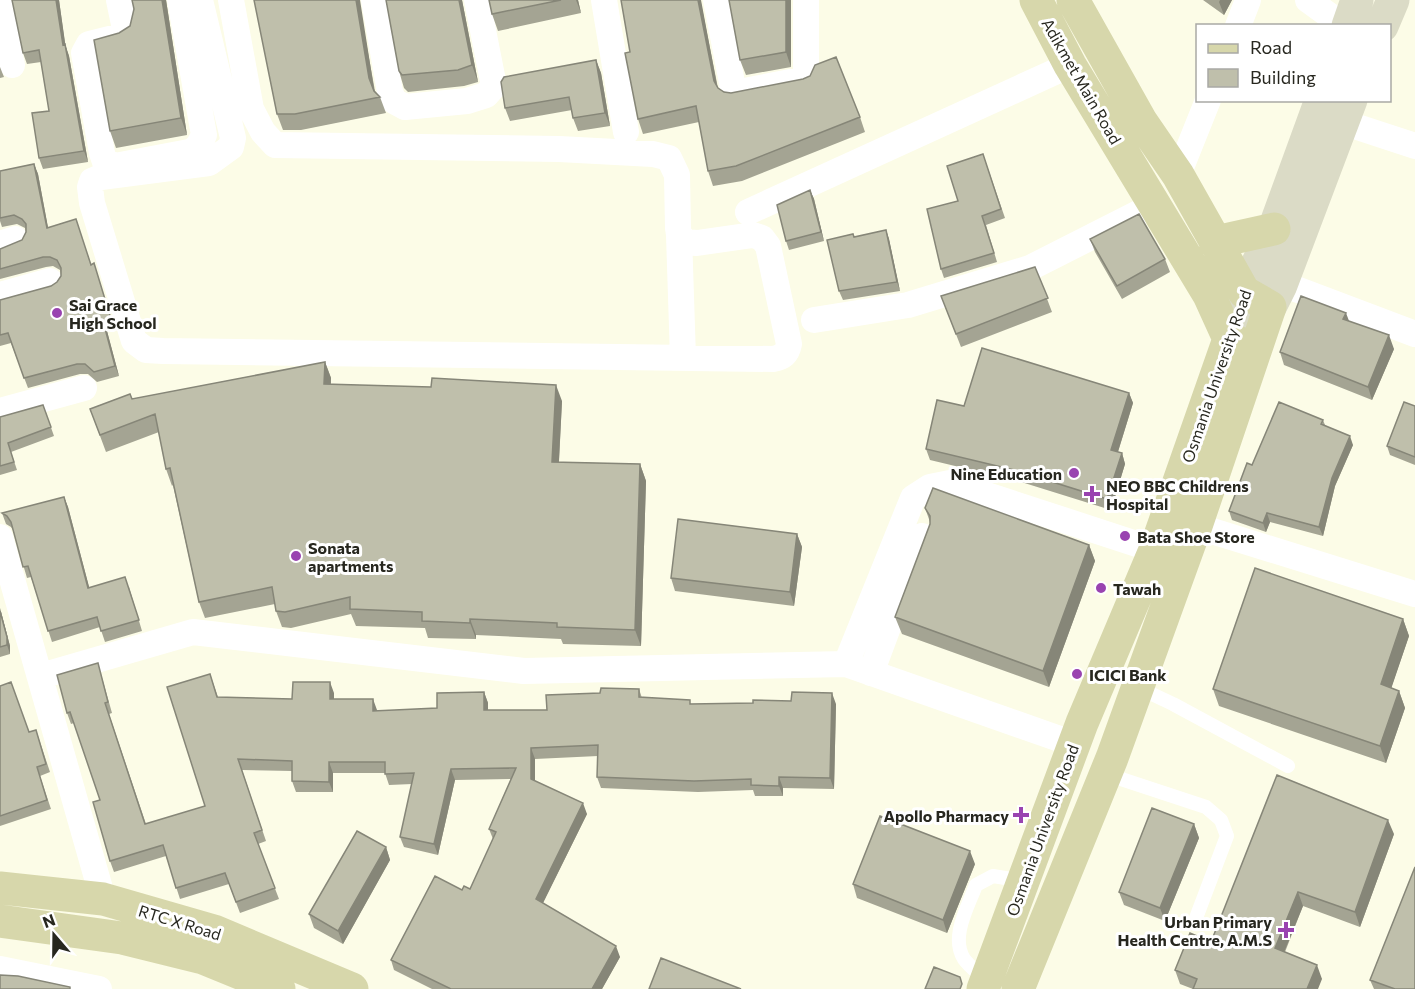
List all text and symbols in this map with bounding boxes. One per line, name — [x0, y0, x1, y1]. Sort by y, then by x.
street label: Adikmet Main Road — [1038, 15, 1126, 147]
legend — [1196, 24, 1391, 102]
text: Road — [1250, 36, 1292, 58]
text: Building — [1250, 66, 1316, 88]
street label: Osmania University Road — [1177, 287, 1255, 465]
place label: Sai Grace High School — [69, 295, 157, 332]
marker: Sai Grace High School — [50, 306, 64, 320]
place label: Nine Education — [951, 464, 1062, 483]
marker: Nine Education — [1067, 466, 1081, 480]
place label: NEO BBC Childrens Hospital — [1106, 476, 1249, 513]
marker: NEO BBC Childrens Hospital — [1083, 485, 1101, 503]
place label: Bata Shoe Store — [1137, 527, 1255, 546]
marker: Bata Shoe Store — [1118, 529, 1132, 543]
place label: Sonata apartments — [308, 538, 394, 575]
marker: Sonata apartments — [289, 549, 303, 563]
place label: Tawah — [1113, 579, 1161, 598]
marker: Tawah — [1094, 581, 1108, 595]
place label: ICICI Bank — [1089, 665, 1167, 684]
marker: ICICI Bank — [1070, 667, 1084, 681]
street label: Osmania University Road — [1002, 741, 1082, 919]
place label: Apollo Pharmacy — [884, 806, 1009, 825]
marker: Apollo Pharmacy — [1014, 808, 1028, 822]
street label: RTC X Road — [136, 900, 224, 944]
north arrow — [24, 905, 84, 965]
text: N — [40, 909, 58, 931]
place label: Urban Primary Health Centre, A.M.S — [1118, 912, 1272, 949]
marker: Urban Primary Health Centre, A.M.S — [1277, 921, 1295, 939]

